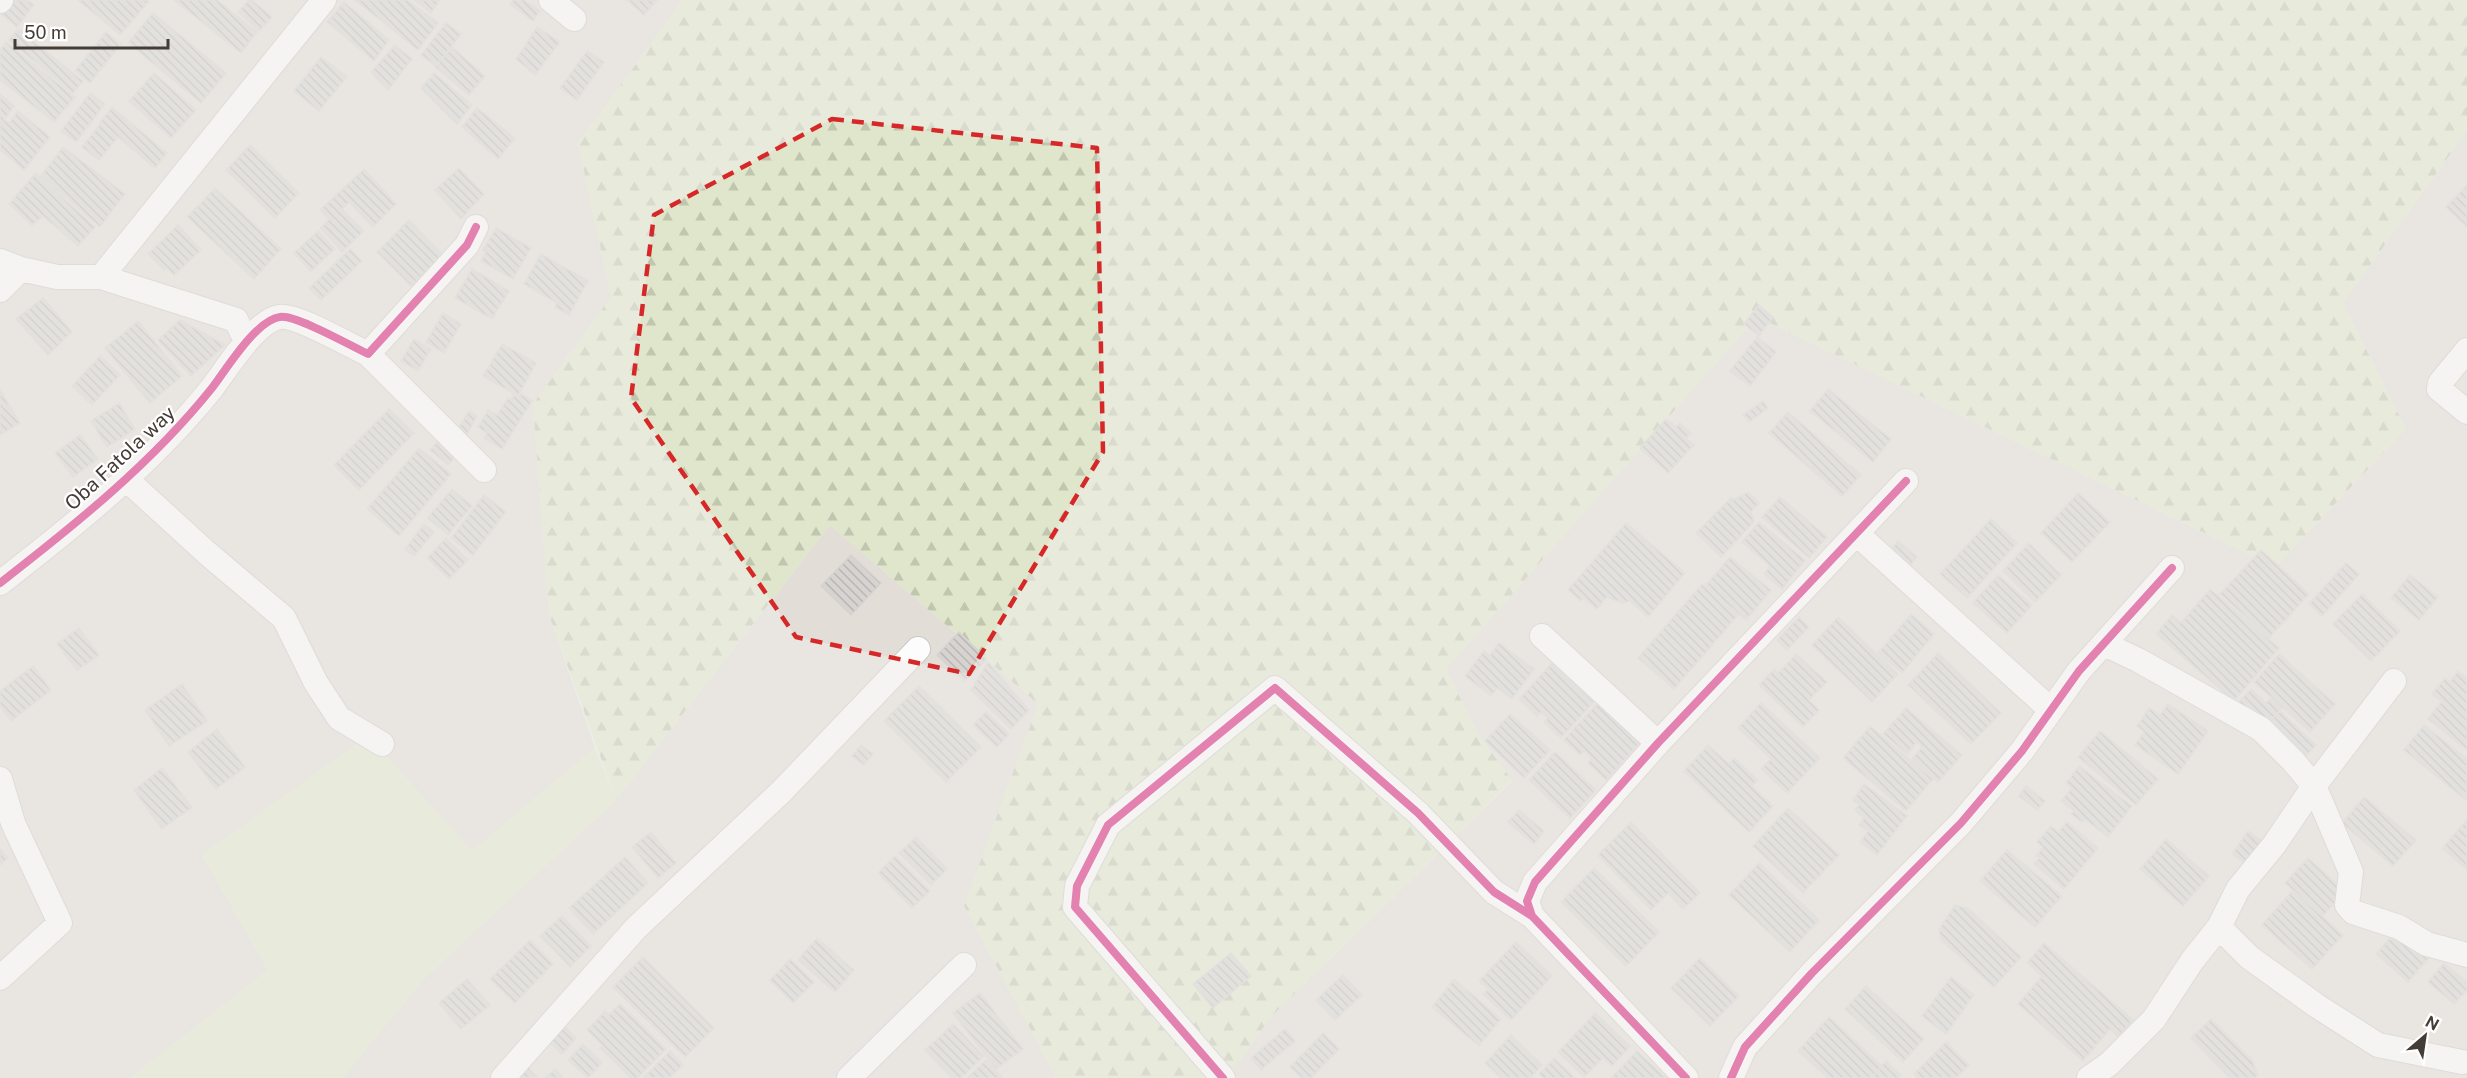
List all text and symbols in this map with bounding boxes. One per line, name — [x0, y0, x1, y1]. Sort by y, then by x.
scale bar — [15, 12, 168, 50]
text: 50 m — [24, 22, 67, 43]
street label: Oba Fatola way — [60, 401, 180, 515]
north arrow — [2395, 1006, 2455, 1066]
text: N — [2422, 1012, 2442, 1035]

